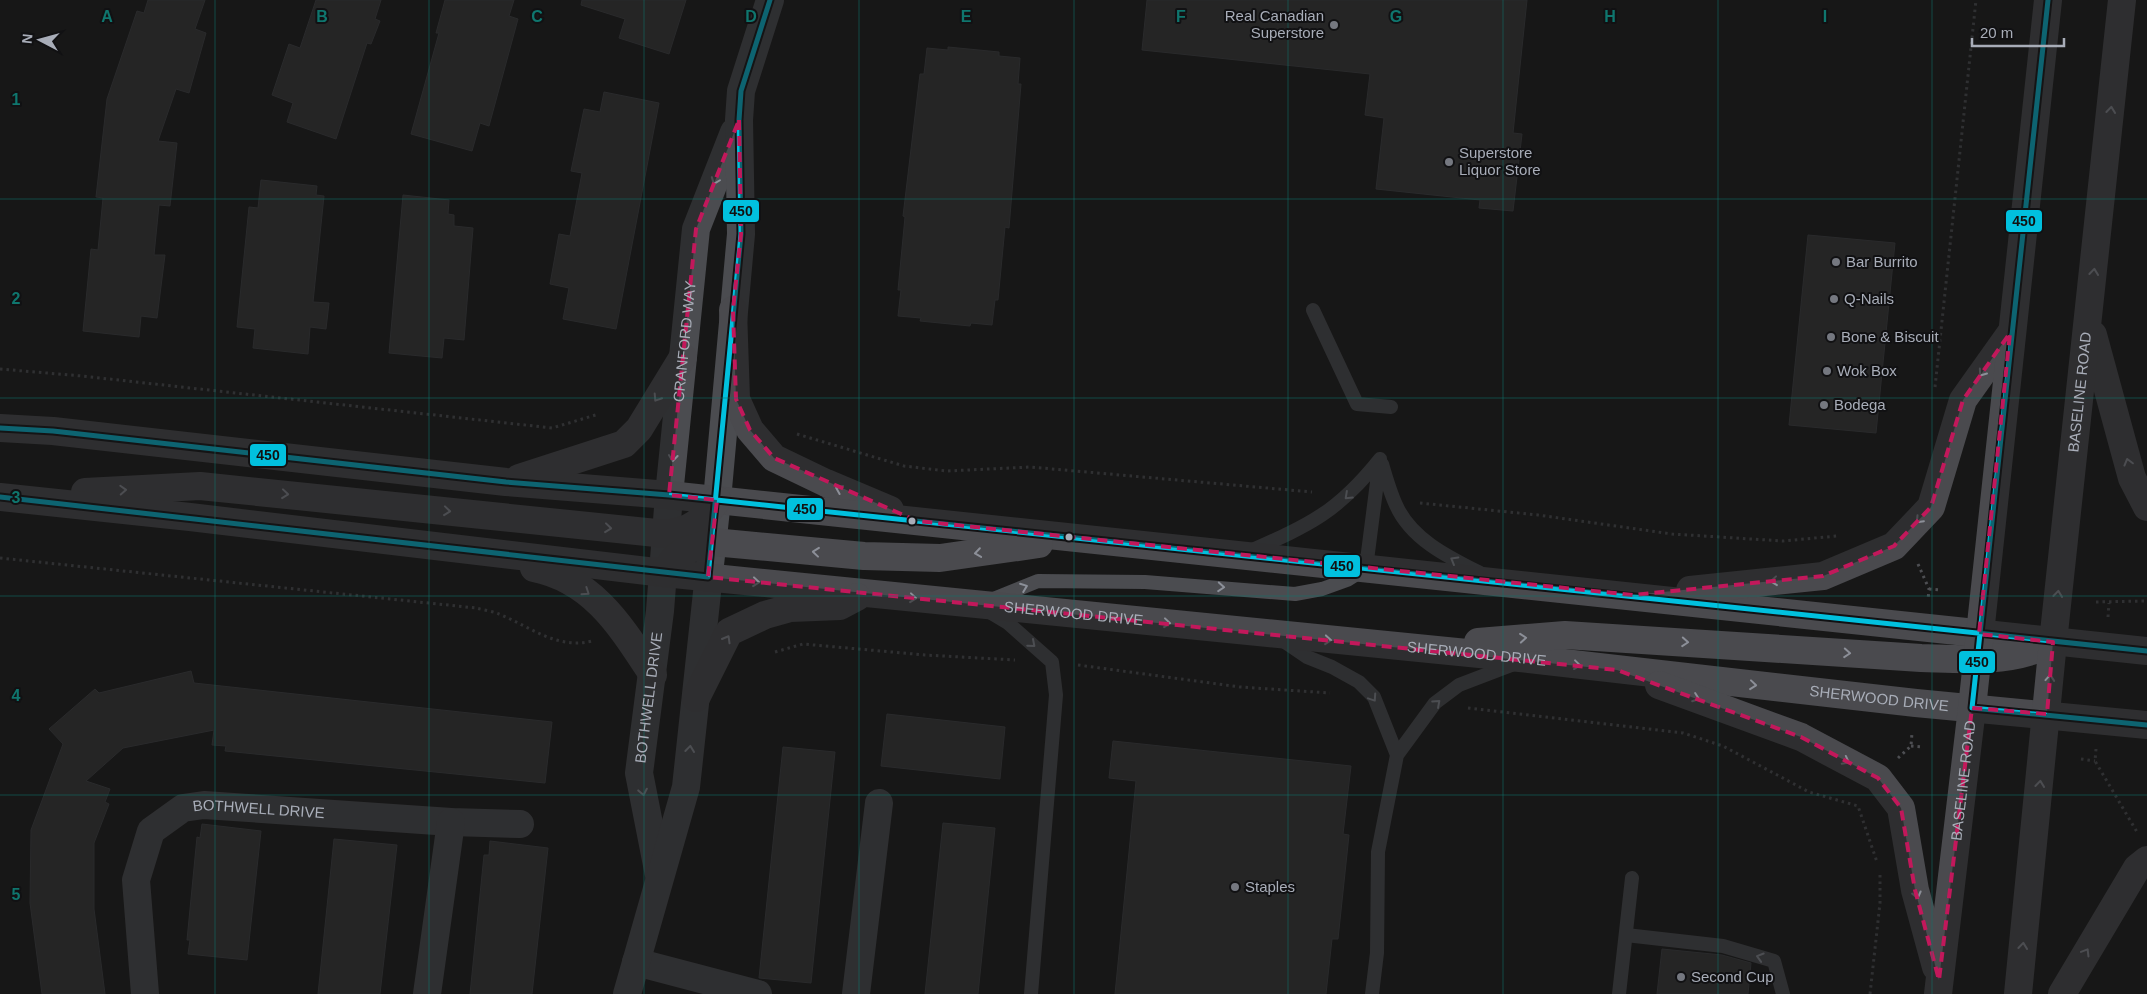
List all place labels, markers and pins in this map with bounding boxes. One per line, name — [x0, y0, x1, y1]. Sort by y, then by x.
place label: Real Canadian Superstore — [1225, 7, 1324, 41]
marker: Real Canadian Superstore — [1328, 19, 1340, 31]
place label: Superstore Liquor Store — [1459, 144, 1541, 178]
marker: Superstore Liquor Store — [1443, 156, 1455, 168]
place label: Bar Burrito — [1846, 253, 1918, 270]
marker: Bar Burrito — [1830, 256, 1842, 268]
place label: Q-Nails — [1844, 290, 1894, 307]
marker: Q-Nails — [1828, 293, 1840, 305]
place label: Bone & Biscuit — [1841, 328, 1939, 345]
marker: Bone & Biscuit — [1825, 331, 1837, 343]
place label: Wok Box — [1837, 362, 1897, 379]
marker: Wok Box — [1821, 365, 1833, 377]
place label: Bodega — [1834, 396, 1886, 413]
marker: Bodega — [1818, 399, 1830, 411]
unlabelled marker — [907, 516, 917, 526]
unlabelled marker — [1064, 532, 1074, 542]
place label: Staples — [1245, 878, 1295, 895]
marker: Staples — [1229, 881, 1241, 893]
place label: Second Cup — [1691, 968, 1774, 985]
marker: Second Cup — [1675, 971, 1687, 983]

